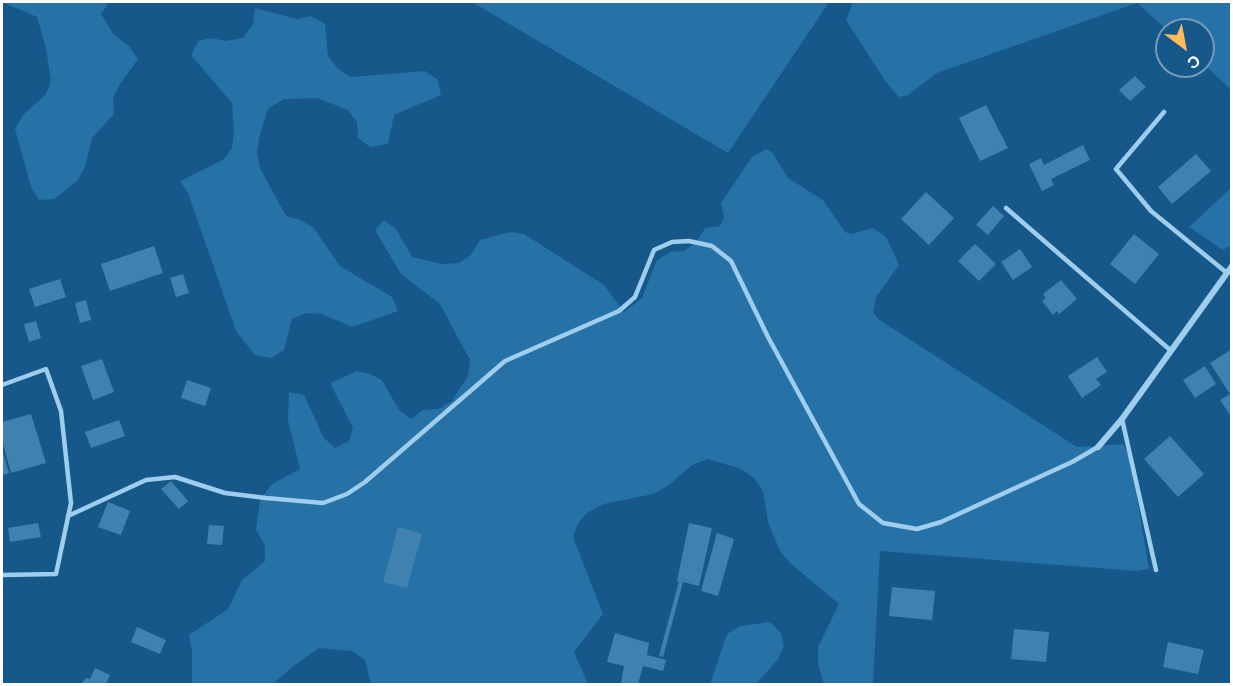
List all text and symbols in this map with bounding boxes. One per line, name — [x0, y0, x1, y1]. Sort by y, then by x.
north arrow — [1155, 18, 1215, 78]
text: С — [1184, 52, 1203, 72]

